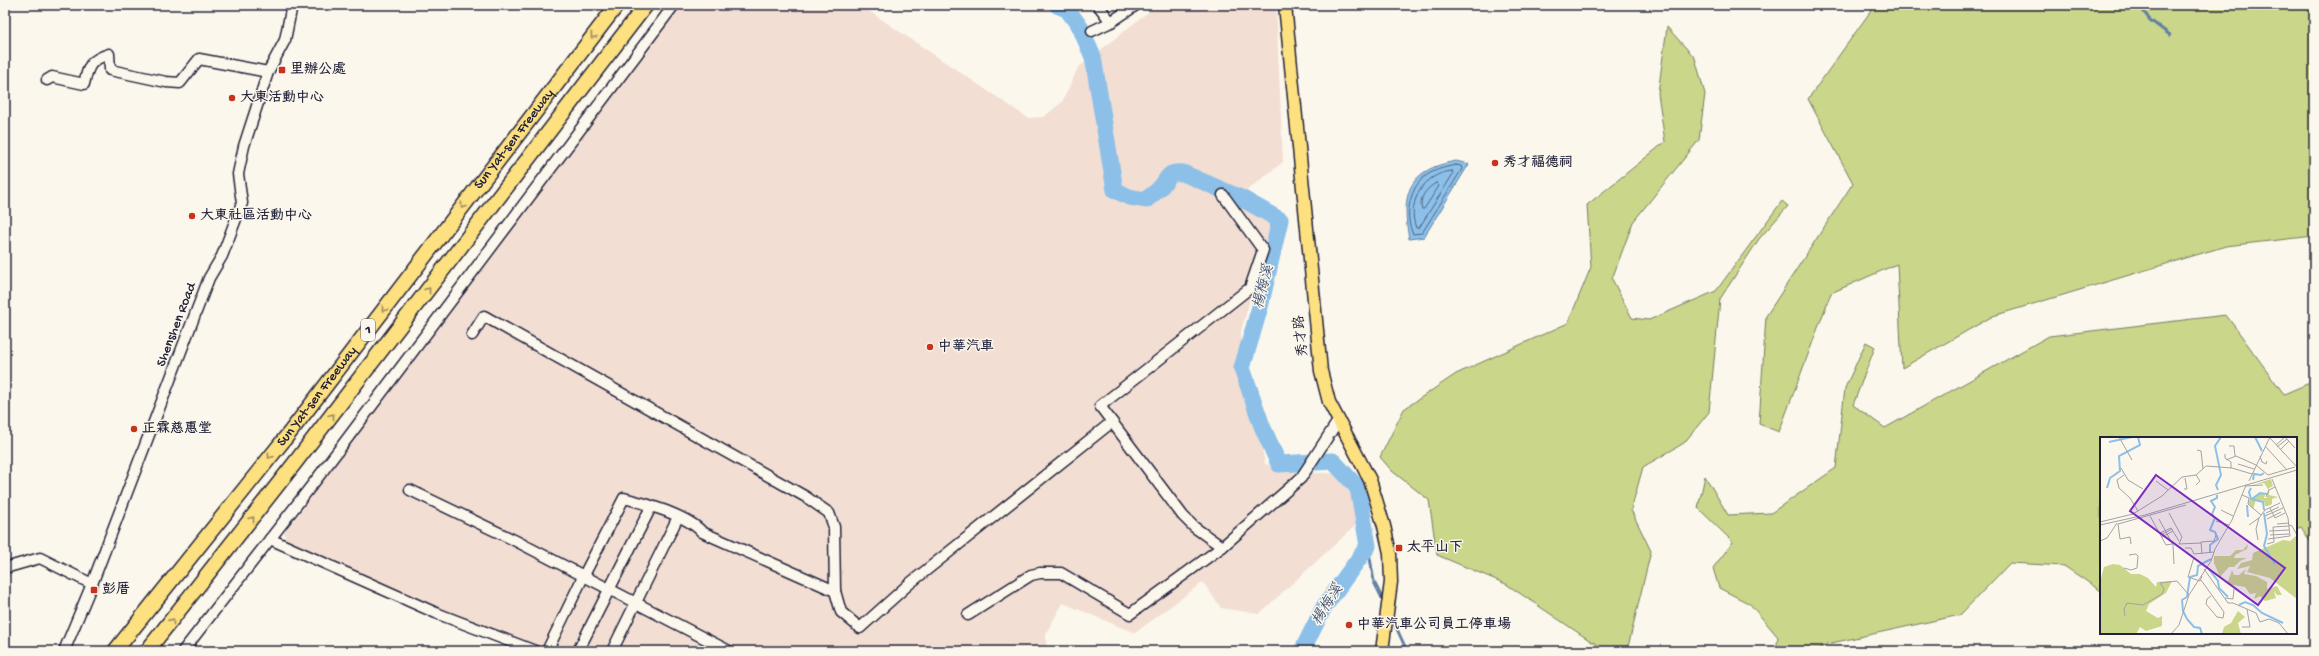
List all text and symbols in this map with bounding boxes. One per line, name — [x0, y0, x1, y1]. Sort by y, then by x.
one-way arrow — [590, 32, 598, 39]
place label: 里辦公處 — [290, 61, 346, 79]
marker: 里辦公處 — [277, 65, 287, 75]
street label: Sun Yat-sen Freeway — [470, 86, 558, 193]
place label: 大東活動中心 — [240, 90, 324, 107]
marker: 大東活動中心 — [227, 93, 237, 103]
place label: 秀才福德祠 — [1503, 154, 1573, 172]
marker: 秀才福德祠 — [1490, 158, 1500, 168]
one-way arrow — [460, 202, 468, 209]
place label: 大東社區活動中心 — [200, 207, 312, 225]
marker: 大東社區活動中心 — [187, 211, 197, 221]
water label: 楊梅溪 — [1249, 262, 1278, 311]
street label: Shenshen Road — [153, 279, 201, 369]
one-way arrow — [423, 288, 430, 295]
one-way arrow — [382, 305, 389, 312]
street label: 秀才路 — [1290, 314, 1313, 358]
road number: 1 — [361, 319, 375, 341]
place label: 中華汽車 — [938, 339, 994, 356]
marker: 中華汽車 — [925, 342, 935, 352]
street label: Sun Yat-sen Freeway — [273, 343, 361, 450]
one-way arrow — [327, 413, 334, 420]
place label: 正霖慈惠堂 — [142, 420, 212, 438]
marker: 正霖慈惠堂 — [129, 424, 139, 434]
inset map — [2100, 437, 2297, 634]
one-way arrow — [268, 452, 275, 459]
one-way arrow — [247, 516, 254, 523]
place label: 太平山下 — [1407, 539, 1463, 557]
marker: 太平山下 — [1394, 543, 1404, 553]
water label: 楊梅溪 — [1308, 580, 1348, 629]
place label: 彭厝 — [102, 581, 130, 599]
marker: 彭厝 — [89, 585, 99, 595]
place label: 中華汽車公司員工停車場 — [1357, 616, 1511, 634]
one-way arrow — [167, 618, 174, 625]
marker: 中華汽車公司員工停車場 — [1344, 620, 1354, 630]

